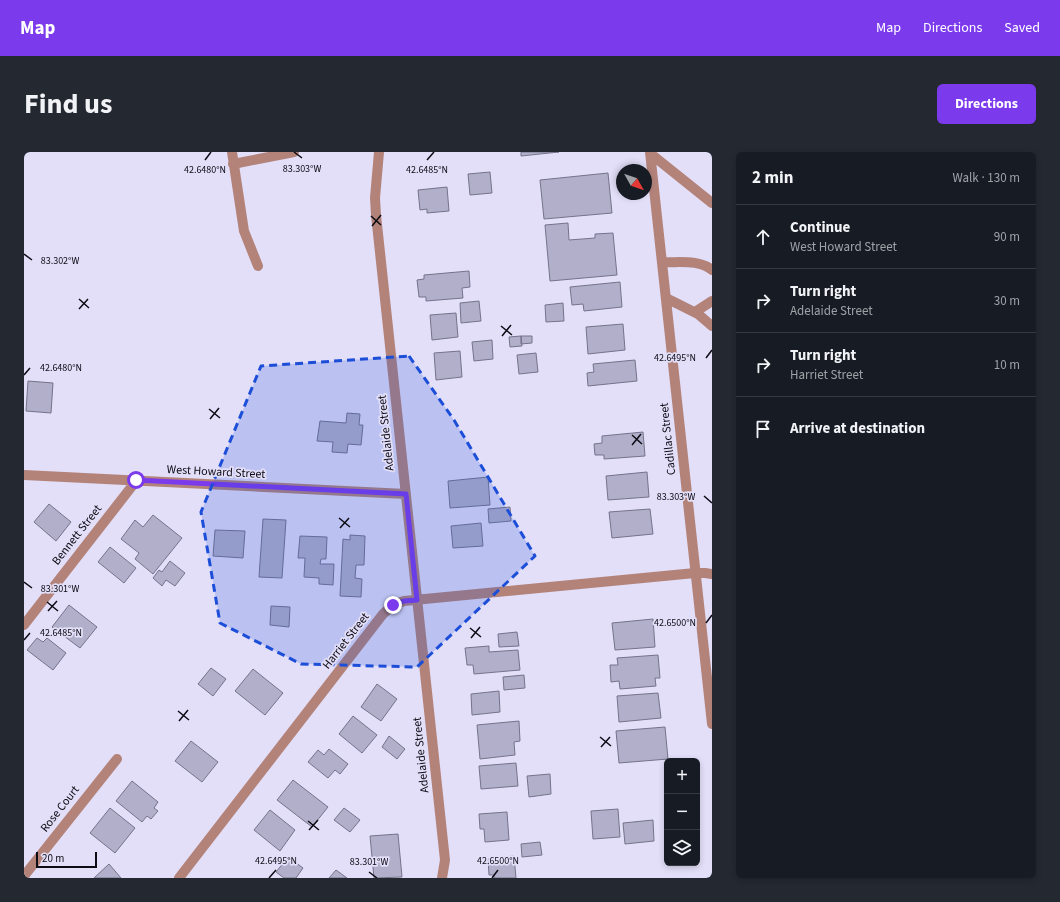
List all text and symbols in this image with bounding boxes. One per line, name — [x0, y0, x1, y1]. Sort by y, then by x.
text: Map — [20, 15, 55, 42]
text: Map — [876, 18, 901, 38]
text: Directions — [923, 18, 982, 38]
text: Saved — [1004, 18, 1040, 38]
text: Find us — [24, 84, 112, 124]
button: Directions — [937, 84, 1036, 124]
text: 83.303°W — [283, 162, 321, 176]
text: 42.6480°N — [184, 163, 226, 177]
text: 42.6485°N — [406, 163, 448, 177]
north arrow — [616, 164, 652, 200]
text: 2 min — [752, 166, 793, 190]
text: Walk · 130 m — [952, 169, 1020, 187]
text: Continue — [790, 217, 850, 238]
icon: ahead — [752, 226, 774, 248]
text: 90 m — [994, 228, 1020, 246]
text: West Howard Street — [790, 238, 897, 256]
text: 83.302°W — [41, 254, 79, 268]
text: Turn right — [790, 281, 856, 302]
icon: right — [752, 290, 774, 312]
text: 30 m — [994, 292, 1020, 310]
text: Adelaide Street — [790, 302, 873, 320]
text: Turn right — [790, 345, 856, 366]
text: 42.6495°N — [654, 351, 696, 365]
icon: right — [752, 354, 774, 376]
text: 10 m — [994, 356, 1020, 374]
text: 42.6480°N — [40, 361, 82, 375]
text: Harriet Street — [790, 366, 863, 384]
street label: Adelaide Street — [374, 394, 398, 472]
street label: Cadillac Street — [656, 402, 680, 476]
icon: arrive — [752, 418, 774, 440]
text: Arrive at destination — [790, 418, 925, 439]
street label: West Howard Street — [166, 461, 266, 483]
route start — [127, 471, 145, 489]
text: 83.303°W — [657, 490, 695, 504]
street label: Bennett Street — [48, 501, 106, 569]
text: 83.301°W — [41, 582, 79, 596]
route end — [384, 596, 402, 614]
street label: Harriet Street — [319, 609, 373, 673]
text: 42.6500°N — [654, 616, 696, 630]
text: 42.6485°N — [40, 626, 82, 640]
street label: Adelaide Street — [409, 716, 433, 794]
map controls — [664, 758, 700, 866]
button: + — [664, 758, 700, 794]
street label: Rose Court — [36, 782, 84, 836]
button: − — [664, 794, 700, 830]
button: layers — [664, 830, 700, 866]
scale bar — [36, 850, 97, 869]
text: 20 m — [42, 851, 64, 866]
text: 42.6495°N — [255, 854, 297, 868]
text: 42.6500°N — [477, 854, 519, 868]
text: 83.301°W — [350, 855, 388, 869]

